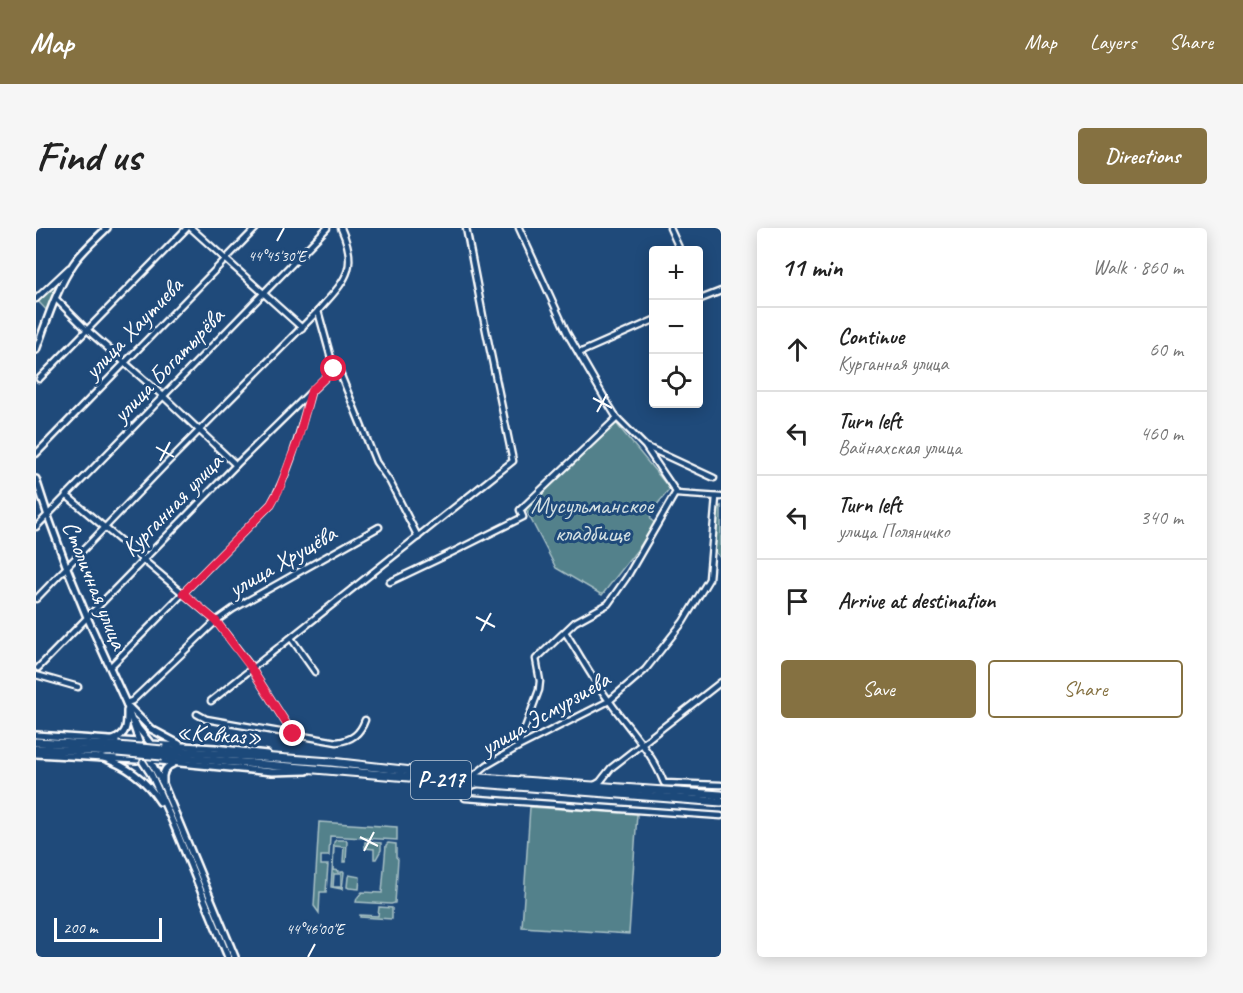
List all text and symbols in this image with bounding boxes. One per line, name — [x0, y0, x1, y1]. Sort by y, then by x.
text: Map — [30, 25, 73, 60]
text: Map — [1024, 29, 1057, 55]
text: Layers — [1090, 29, 1136, 55]
text: Share — [1169, 29, 1213, 55]
button: Directions — [1078, 128, 1207, 184]
text: Find us — [36, 130, 141, 183]
map controls — [649, 246, 703, 408]
button: + — [649, 246, 703, 300]
text: 44°45'30"E — [248, 247, 308, 266]
text: 11 min — [781, 251, 843, 284]
text: Walk · 860 m — [1093, 255, 1183, 280]
street label: улица Хаутиева — [76, 270, 190, 387]
street label: улица Богатырёва — [104, 300, 231, 430]
button: − — [649, 300, 703, 354]
text: Continue — [838, 323, 904, 351]
icon: ahead — [781, 333, 814, 366]
text: 60 m — [1149, 337, 1183, 362]
text: Курганная улица — [838, 351, 948, 376]
button: locate — [649, 354, 703, 408]
route start — [320, 355, 346, 381]
text: Turn left — [838, 407, 902, 435]
icon: left — [781, 417, 814, 450]
text: 460 m — [1140, 421, 1183, 446]
text: Вайнахская улица — [838, 435, 961, 460]
street label: Курганная улица — [115, 446, 230, 563]
park label: Мусульманское кладбище — [531, 490, 655, 548]
text: Turn left — [838, 491, 902, 519]
icon: left — [781, 501, 814, 534]
text: 340 m — [1140, 505, 1183, 530]
street label: Столичная улица — [56, 516, 135, 655]
street label: улица Хрущёва — [221, 517, 343, 605]
text: улица Поляничко — [838, 519, 950, 544]
icon: arrive — [781, 585, 814, 618]
text: Arrive at destination — [838, 587, 995, 615]
button: Save — [781, 660, 976, 718]
button: Share — [988, 660, 1183, 718]
street label: улица Эсмурзиева — [473, 663, 616, 763]
street label: «Кавказ» — [175, 716, 263, 752]
route end — [279, 720, 305, 746]
road number: Р-217 — [411, 761, 471, 799]
scale bar — [54, 915, 162, 942]
text: 200 m — [63, 918, 97, 938]
text: 44°46'00"E — [286, 920, 346, 939]

